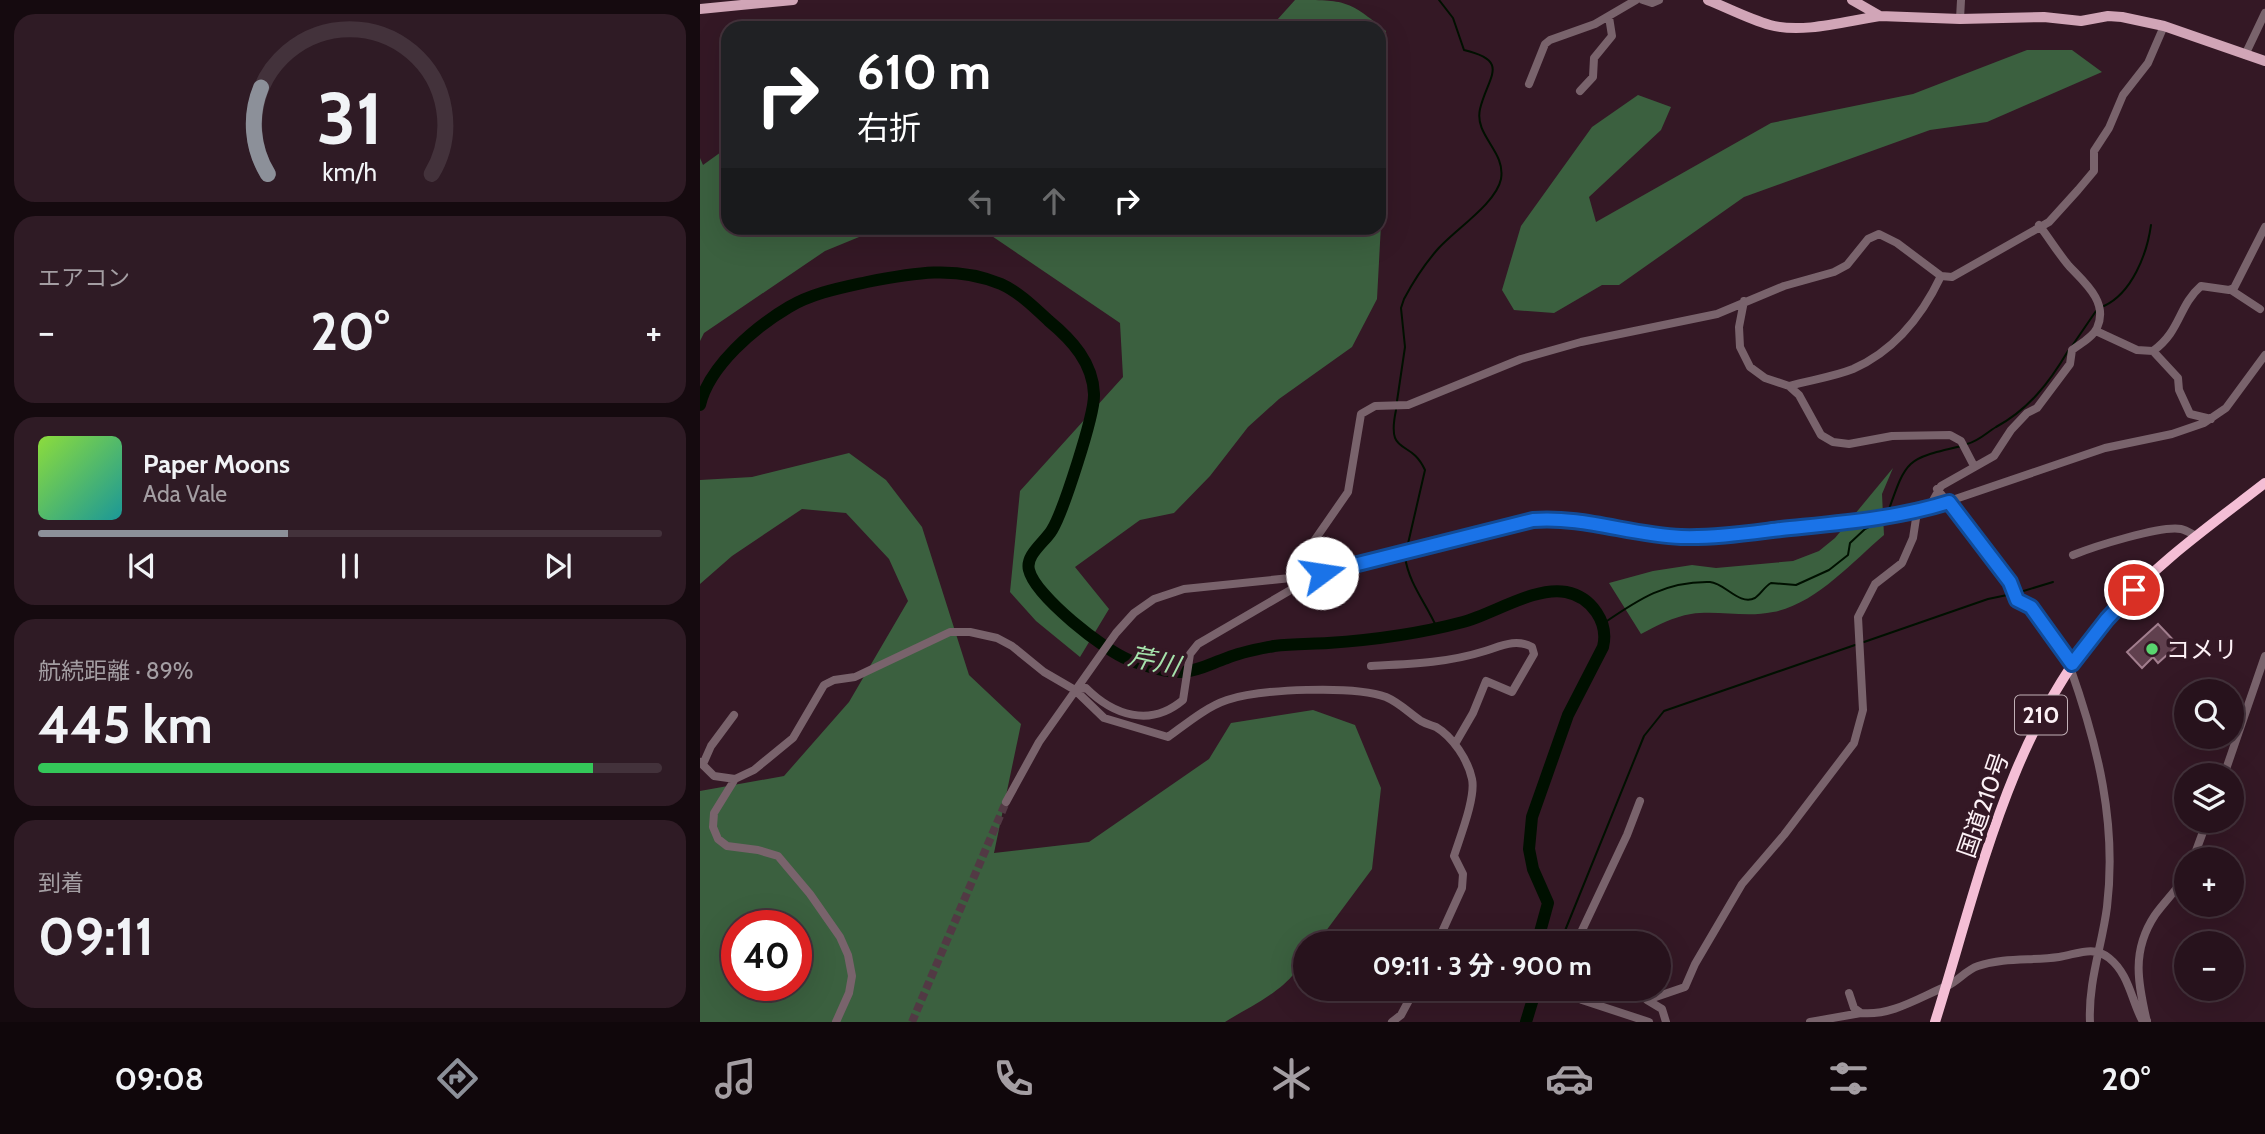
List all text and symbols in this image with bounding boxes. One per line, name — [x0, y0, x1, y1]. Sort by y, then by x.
text: 610 m — [857, 42, 991, 101]
icon: right — [742, 49, 833, 140]
text: 31 — [317, 74, 383, 162]
text: 右折 — [857, 108, 921, 147]
text: km/h — [323, 157, 377, 187]
icon: left — [962, 182, 1000, 220]
icon: ahead — [1035, 182, 1073, 220]
icon: right — [1108, 182, 1146, 220]
text: エアコン — [38, 264, 130, 292]
text: 20° — [310, 300, 390, 363]
text: − — [38, 308, 55, 355]
text: + — [645, 308, 662, 355]
text: Paper Moons — [143, 448, 290, 480]
text: Ada Vale — [143, 480, 227, 508]
position arrow — [1285, 536, 1359, 610]
icon: previous — [123, 547, 161, 585]
icon: pause — [331, 547, 369, 585]
icon: next — [539, 547, 577, 585]
pin — [2104, 560, 2164, 620]
icon: arrive — [2115, 571, 2153, 609]
place label: コメリ — [2166, 635, 2238, 664]
water label: 芹川 — [1125, 640, 1186, 683]
marker: コメリ — [2144, 641, 2160, 657]
text: 航続距離 · 89% — [38, 657, 194, 685]
map controls — [2174, 679, 2244, 1001]
button: search — [2174, 679, 2244, 749]
text: 445 km — [38, 693, 213, 756]
road number: 210 — [2015, 695, 2067, 734]
street label: 国道210号 — [1952, 749, 2014, 861]
button: layers — [2174, 763, 2244, 833]
button: + — [2174, 847, 2244, 917]
text: 到着 — [38, 869, 84, 897]
text: 09:11 — [38, 905, 154, 968]
speed limit sign: 40 — [721, 910, 812, 1001]
button: − — [2174, 931, 2244, 1001]
text: 09:11 · 3 分 · 900 m — [1372, 950, 1592, 982]
icon: directions — [433, 1054, 482, 1103]
icon: music — [711, 1054, 760, 1103]
icon: phone — [989, 1054, 1038, 1103]
icon: climate — [1267, 1054, 1316, 1103]
icon: car — [1545, 1054, 1594, 1103]
icon: filters — [1824, 1054, 1873, 1103]
text: 09:08 — [115, 1059, 204, 1098]
text: 20° — [2102, 1059, 2150, 1098]

